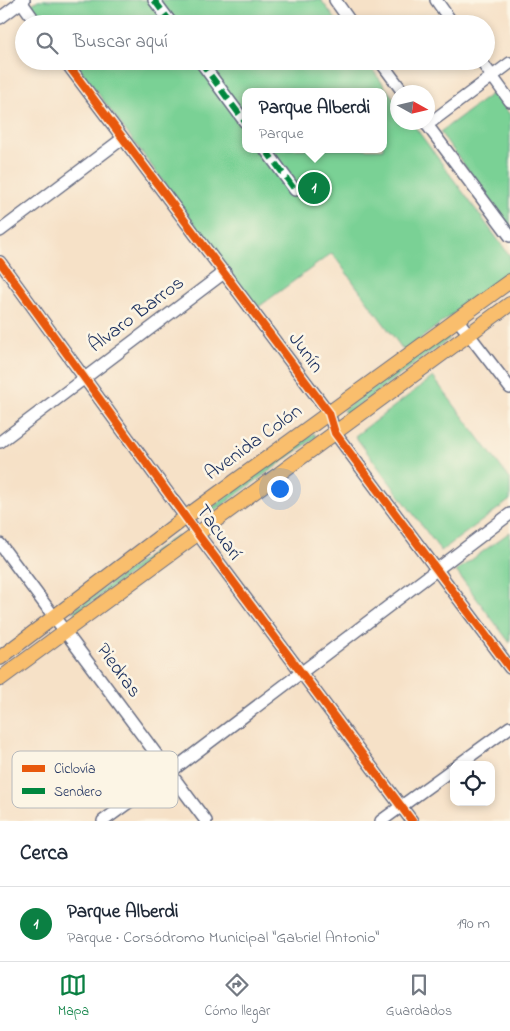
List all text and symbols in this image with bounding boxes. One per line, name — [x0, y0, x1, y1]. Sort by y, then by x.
search box — [15, 15, 495, 70]
icon: search — [33, 29, 61, 57]
text: Buscar aquí — [73, 29, 168, 56]
north arrow — [390, 85, 435, 130]
popup — [242, 88, 387, 153]
text: Parque Alberdi — [259, 95, 370, 122]
text: Parque — [259, 122, 304, 146]
pin: 1 — [298, 169, 330, 207]
street label: Álvaro Barros — [83, 269, 191, 361]
street label: Junín — [280, 326, 330, 380]
street label: Avenida Colón — [199, 398, 309, 488]
your location — [267, 476, 293, 502]
street label: Tacuarí — [188, 499, 248, 567]
street label: Piedras — [88, 638, 148, 704]
legend — [12, 751, 178, 808]
text: Ciclovía — [54, 759, 96, 780]
map controls — [450, 761, 495, 806]
button: locate — [450, 761, 495, 806]
text: Sendero — [54, 782, 102, 803]
text: Cerca — [20, 839, 68, 869]
text: Parque Alberdi — [67, 899, 178, 926]
text: 1 — [33, 912, 39, 936]
text: 190 m — [457, 912, 490, 936]
text: Parque · Corsódromo Municipal "Gabriel Antonio" — [67, 926, 379, 950]
tab: Mapa — [58, 971, 89, 1022]
tab: Cómo llegar — [205, 971, 270, 1022]
tab: Guardados — [386, 971, 452, 1022]

